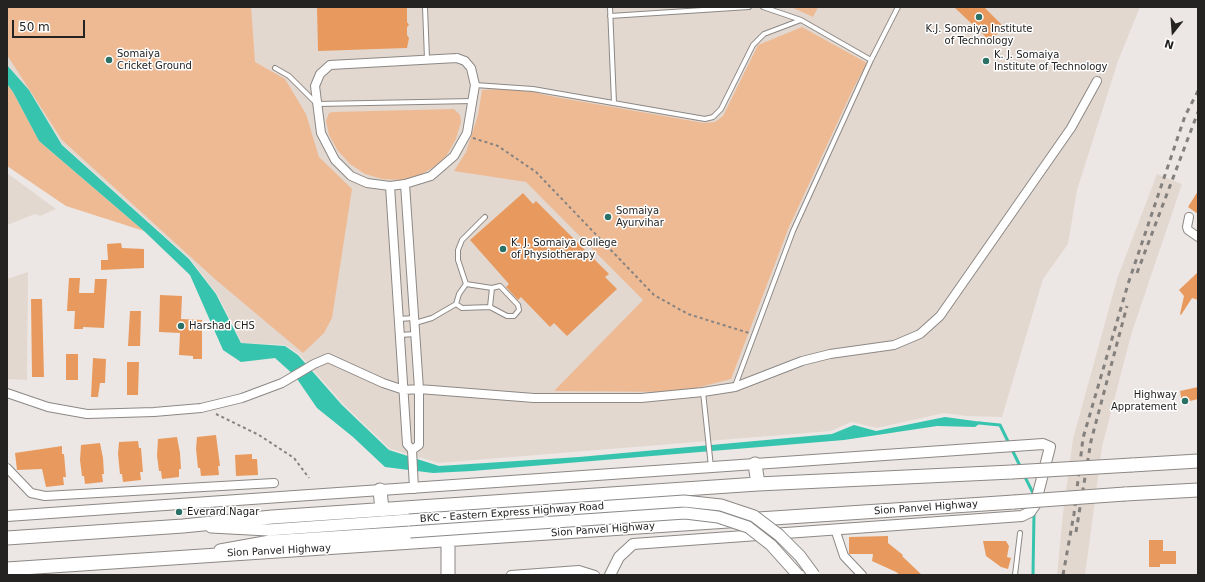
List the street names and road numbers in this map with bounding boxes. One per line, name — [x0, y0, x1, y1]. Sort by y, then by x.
street label: Sion Panvel Highway — [874, 498, 978, 518]
street label: BKC - Eastern Express Highway Road — [419, 501, 605, 525]
street label: Sion Panvel Highway — [551, 520, 655, 540]
street label: Sion Panvel Highway — [227, 542, 331, 560]

